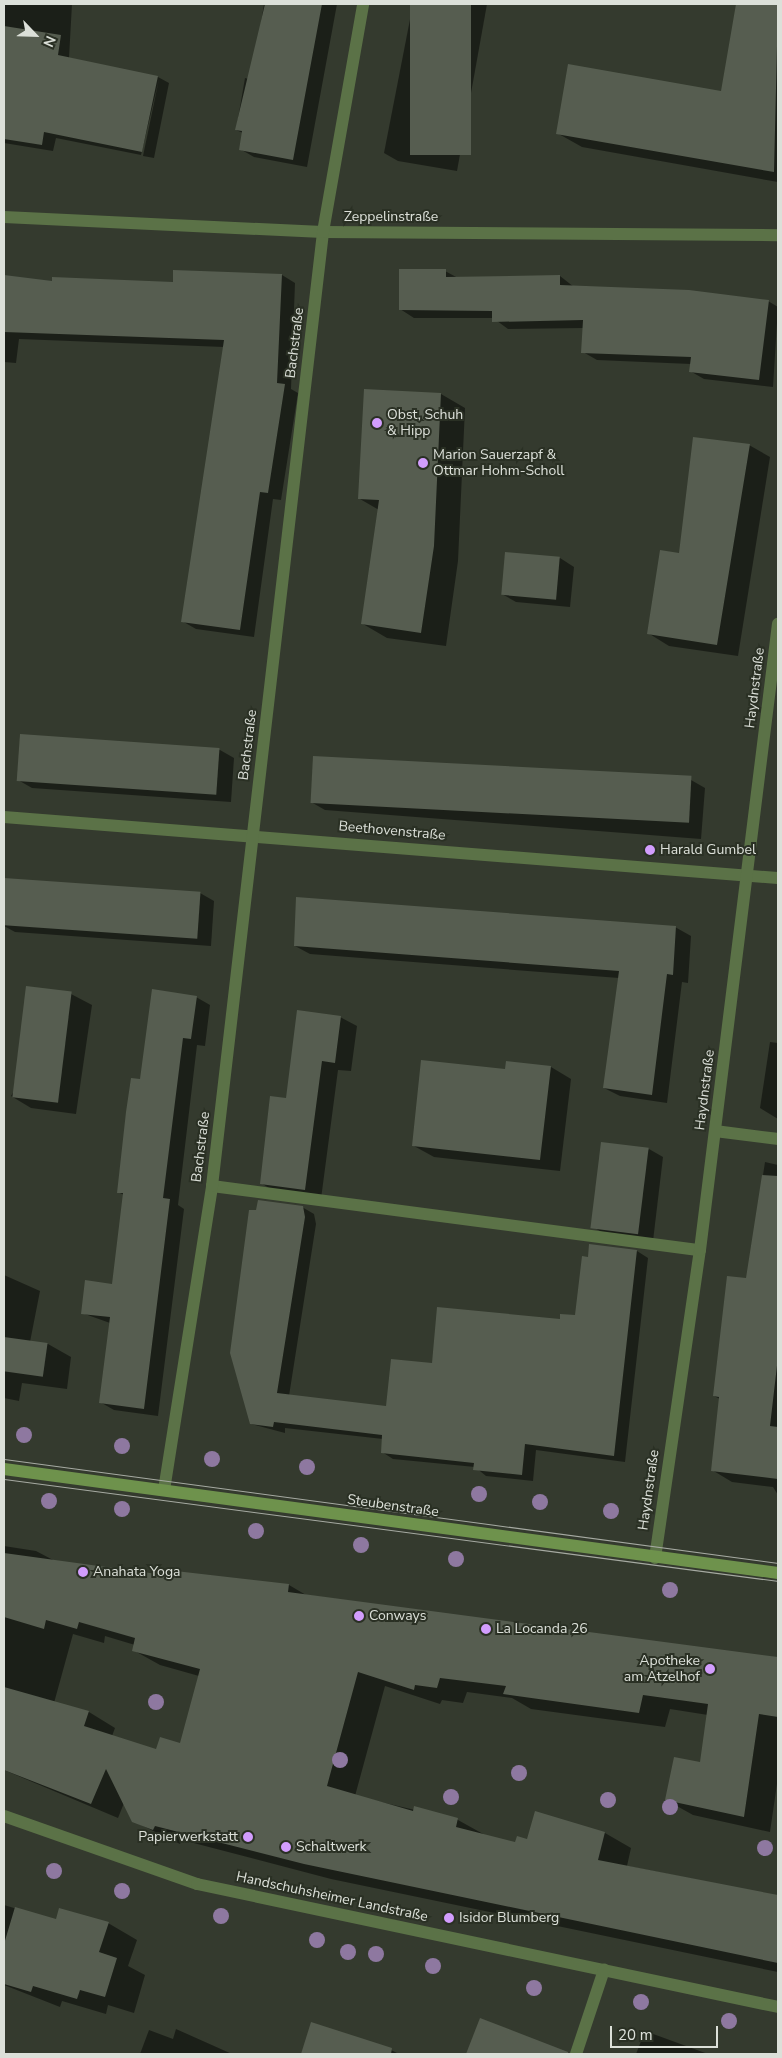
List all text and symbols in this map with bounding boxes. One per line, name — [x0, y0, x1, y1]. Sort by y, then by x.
north arrow — [10, 10, 60, 60]
text: N — [38, 33, 60, 50]
street label: Zeppelinstraße — [344, 209, 438, 225]
street label: Bachstraße — [282, 307, 308, 379]
place label: Obst, Schuh & Hipp — [387, 407, 463, 440]
marker: Obst, Schuh & Hipp — [371, 417, 383, 429]
place label: Marion Sauerzapf & Ottmar Hohm-Scholl — [433, 447, 565, 480]
marker: Marion Sauerzapf & Ottmar Hohm-Scholl — [417, 457, 429, 469]
street label: Haydnstraße — [742, 647, 768, 729]
street label: Bachstraße — [235, 709, 261, 781]
street label: Beethovenstraße — [338, 818, 446, 844]
place label: Harald Gumbel — [660, 842, 756, 858]
marker: Harald Gumbel — [644, 844, 656, 856]
street label: Haydnstraße — [692, 1049, 718, 1131]
street label: Bachstraße — [188, 1111, 214, 1183]
street label: Haydnstraße — [635, 1449, 663, 1531]
street label: Steubenstraße — [346, 1491, 440, 1521]
place label: Anahata Yoga — [93, 1564, 181, 1580]
marker: Anahata Yoga — [77, 1566, 89, 1578]
place label: Conways — [369, 1608, 426, 1624]
marker: Conways — [353, 1610, 365, 1622]
place label: La Locanda 26 — [496, 1621, 588, 1637]
marker: La Locanda 26 — [480, 1623, 492, 1635]
place label: Apotheke am Atzelhof — [624, 1653, 700, 1685]
marker: Apotheke am Atzelhof — [704, 1663, 716, 1675]
place label: Papierwerkstatt — [138, 1829, 238, 1845]
marker: Papierwerkstatt — [242, 1831, 254, 1843]
place label: Schaltwerk — [296, 1839, 367, 1855]
marker: Schaltwerk — [280, 1841, 292, 1853]
street label: Handschuhsheimer Landstraße — [235, 1868, 429, 1926]
place label: Isidor Blumberg — [459, 1910, 559, 1926]
marker: Isidor Blumberg — [443, 1912, 455, 1924]
scale bar — [612, 2016, 720, 2048]
text: 20 m — [618, 2025, 653, 2045]

